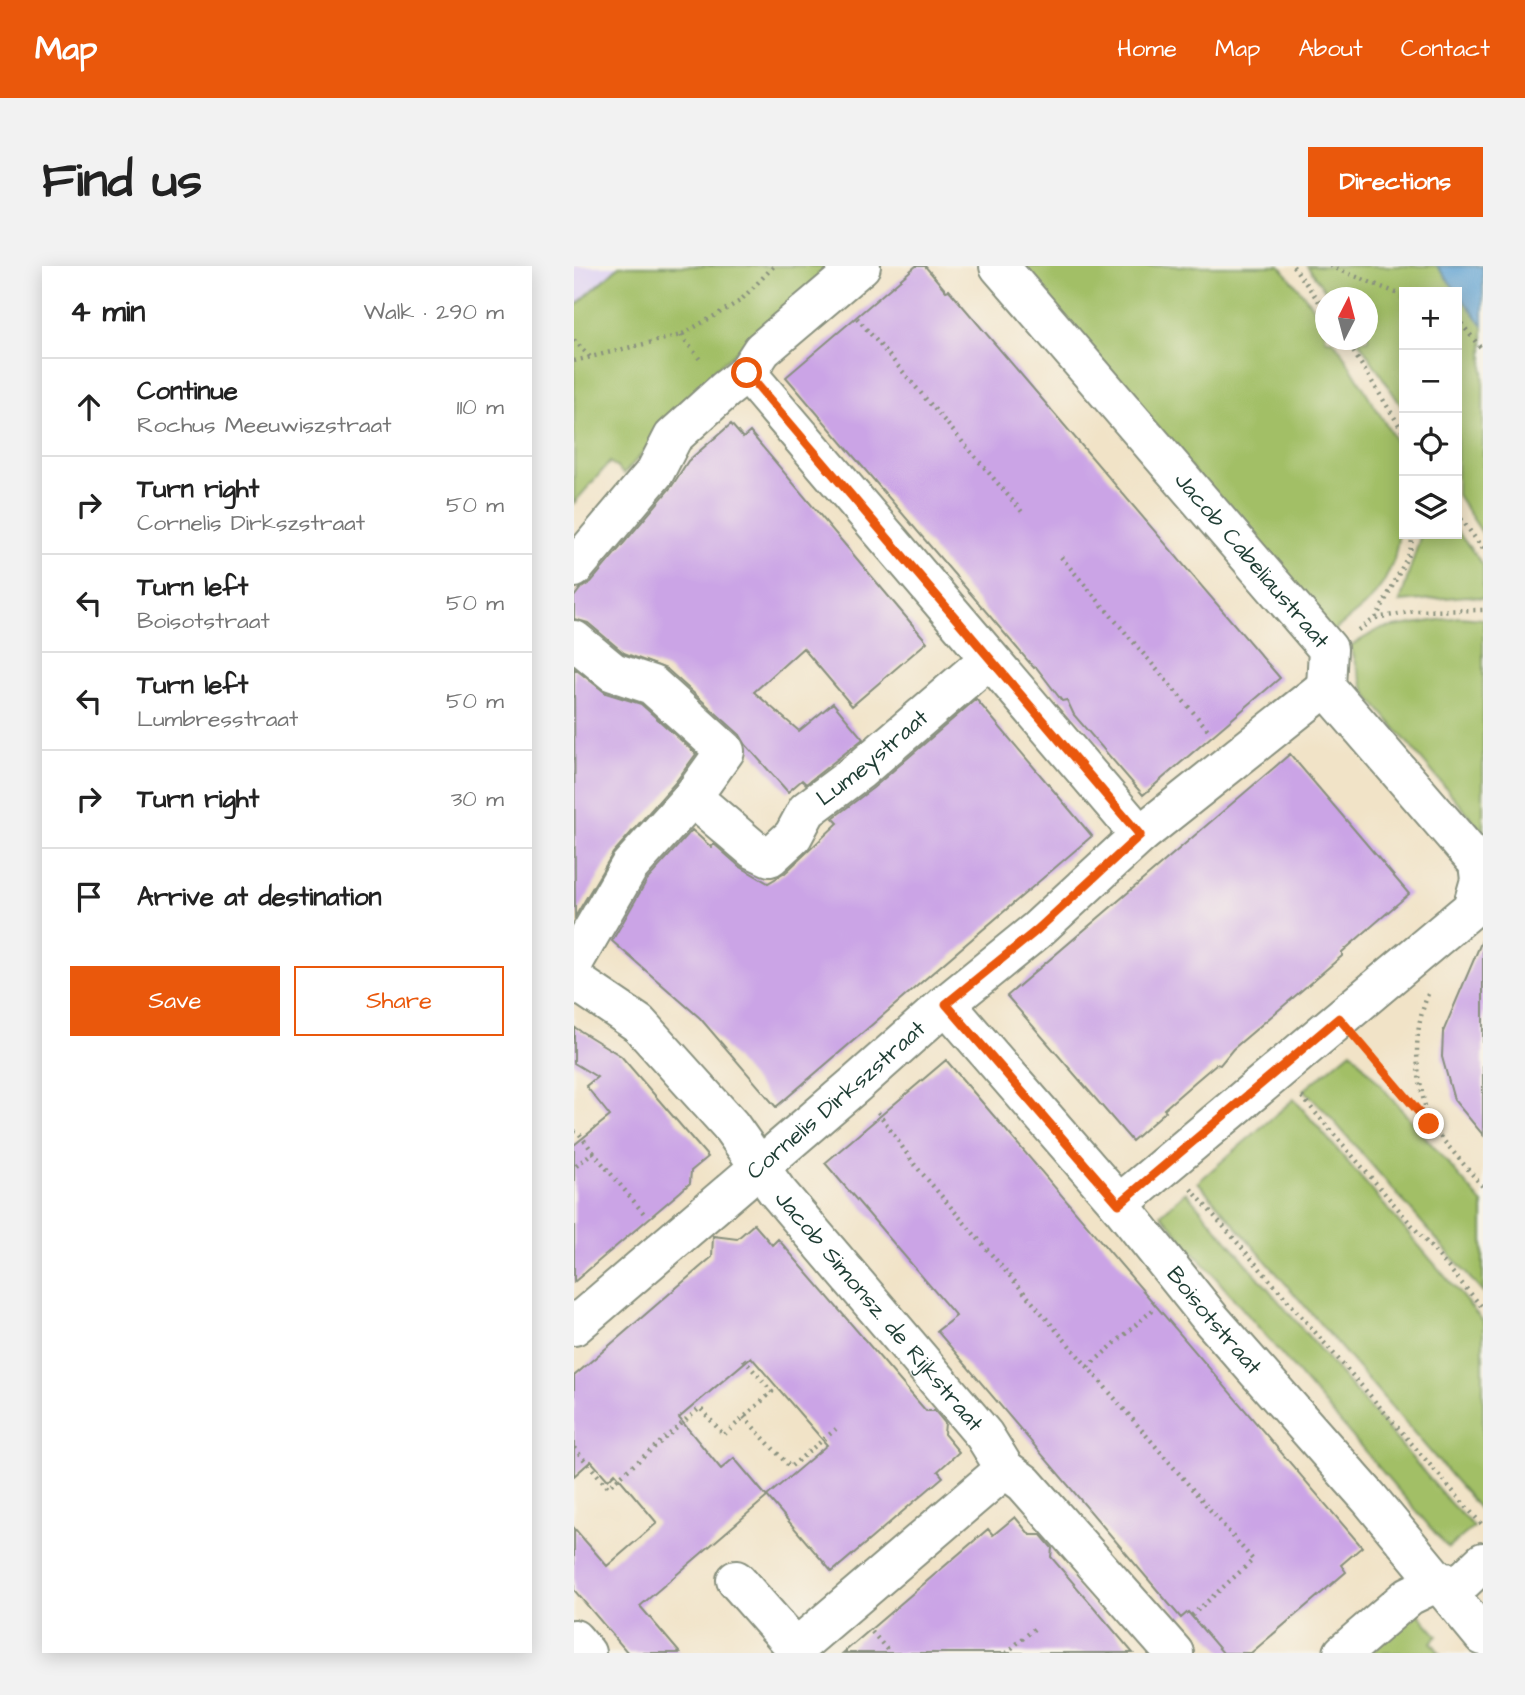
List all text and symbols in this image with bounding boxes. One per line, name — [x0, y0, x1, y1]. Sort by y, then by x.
text: Map — [35, 26, 97, 72]
text: Home — [1117, 32, 1177, 66]
text: Map — [1215, 32, 1260, 66]
text: About — [1298, 32, 1363, 66]
text: Contact — [1401, 32, 1490, 66]
button: Directions — [1308, 147, 1483, 217]
text: Find us — [42, 148, 202, 216]
north arrow — [1315, 287, 1378, 350]
map controls — [1399, 287, 1462, 539]
button: + — [1399, 287, 1462, 350]
text: 4 min — [70, 291, 145, 333]
text: Walk · 290 m — [363, 296, 504, 328]
button: − — [1399, 350, 1462, 413]
route start — [731, 357, 762, 388]
text: Continue — [137, 373, 238, 409]
icon: ahead — [70, 388, 108, 426]
text: 110 m — [456, 391, 504, 423]
text: Rochus Meeuwiszstraat — [137, 409, 392, 441]
button: locate — [1399, 413, 1462, 476]
street label: Jacob Cabeliaustraat — [1167, 465, 1337, 656]
text: Turn right — [137, 471, 259, 507]
button: layers — [1399, 476, 1462, 539]
icon: right — [70, 486, 108, 524]
text: 50 m — [446, 489, 504, 521]
text: Cornelis Dirkszstraat — [137, 507, 365, 539]
text: Turn left — [137, 569, 248, 605]
icon: left — [70, 584, 108, 622]
text: 50 m — [446, 587, 504, 619]
text: Boisotstraat — [137, 605, 270, 637]
text: Turn left — [137, 667, 248, 703]
icon: left — [70, 682, 108, 720]
text: 50 m — [446, 685, 504, 717]
street label: Lumeystraat — [810, 701, 936, 814]
text: Lumbresstraat — [137, 703, 298, 735]
icon: right — [70, 780, 108, 818]
text: Turn right — [137, 781, 259, 817]
text: 30 m — [451, 783, 504, 815]
icon: arrive — [70, 878, 108, 916]
text: Arrive at destination — [137, 879, 382, 915]
button: Save — [70, 966, 280, 1036]
button: Share — [294, 966, 504, 1036]
street label: Cornelis Dirkszstraat — [740, 1013, 933, 1187]
route end — [1413, 1108, 1444, 1139]
street label: Jacob Simonsz. de Rijkstraat — [767, 1184, 991, 1439]
street label: Boisotstraat — [1159, 1260, 1270, 1382]

